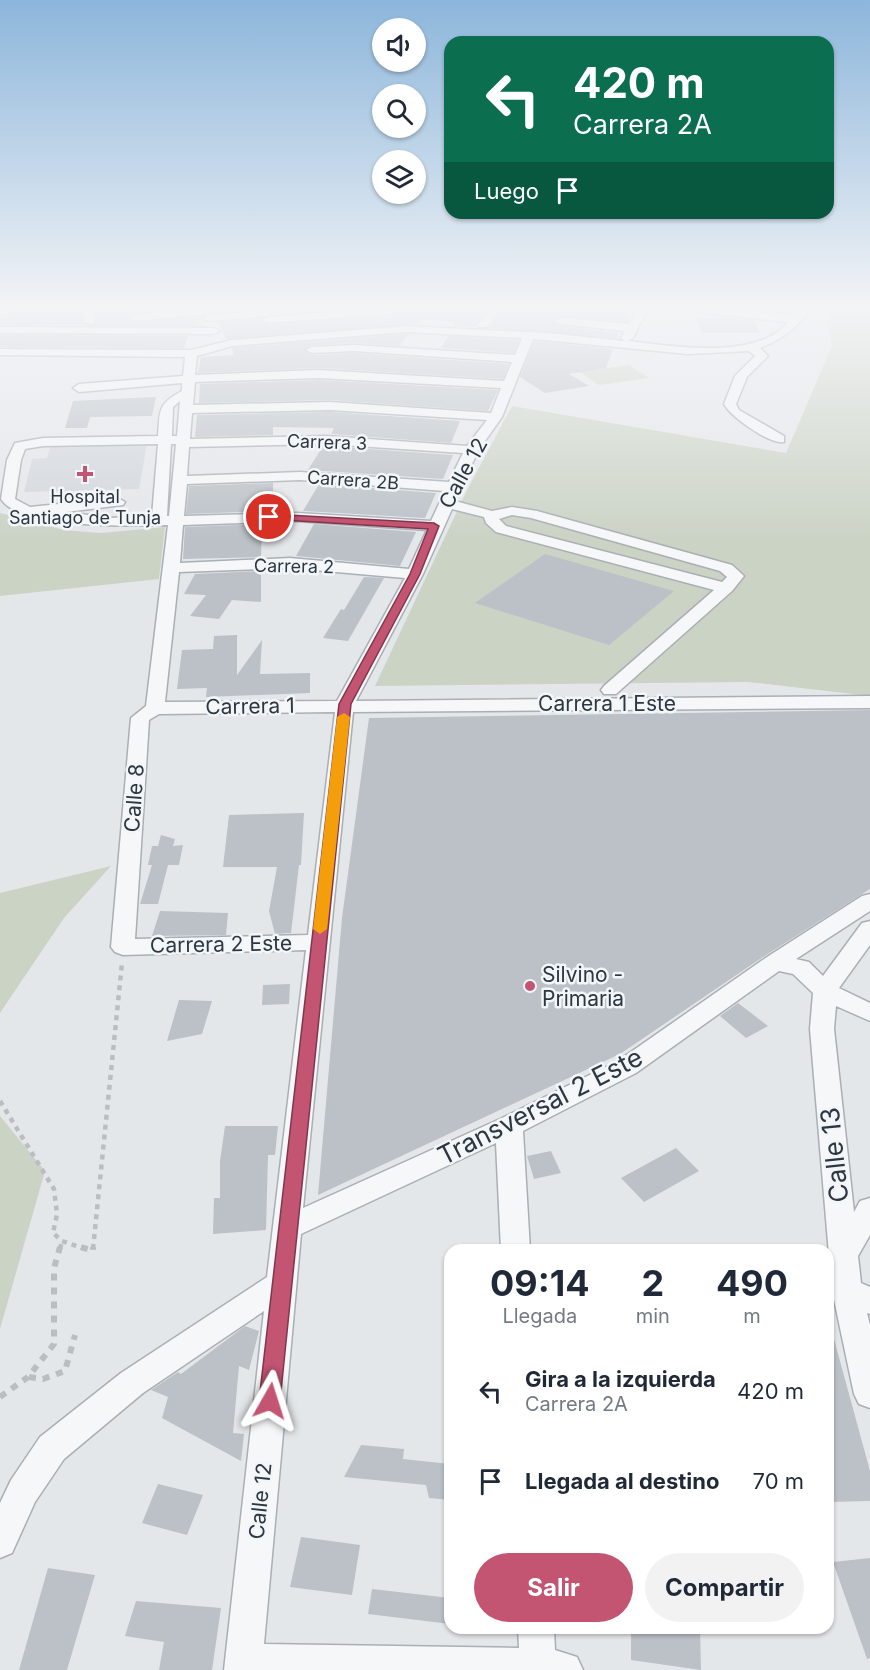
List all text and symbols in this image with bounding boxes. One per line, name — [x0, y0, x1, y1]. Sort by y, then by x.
map controls — [372, 18, 426, 204]
button: sound — [372, 18, 426, 72]
text: 420 m — [573, 57, 704, 108]
icon: left — [474, 60, 552, 138]
button: search — [372, 84, 426, 138]
text: Carrera 2A — [573, 108, 712, 141]
button: layers — [372, 150, 426, 204]
icon: arrive — [551, 174, 584, 207]
text: Luego — [474, 178, 539, 204]
street label: Carrera 3 — [286, 430, 368, 454]
street label: Calle 12 — [433, 433, 493, 513]
marker: Hospital Santiago de Tunja — [76, 465, 94, 483]
street label: Carrera 2B — [306, 466, 400, 494]
place label: Hospital Santiago de Tunja — [9, 486, 161, 528]
pin — [243, 491, 294, 542]
icon: arrive — [252, 500, 285, 533]
street label: Carrera 2 — [254, 555, 334, 577]
street label: Carrera 1 Este — [538, 691, 676, 716]
street label: Carrera 1 — [205, 693, 295, 719]
street label: Calle 8 — [119, 763, 149, 833]
street label: Carrera 2 Este — [150, 930, 292, 958]
place label: Silvino - Primaria — [542, 962, 624, 1011]
marker: Silvino - Primaria — [523, 979, 537, 993]
street label: Transversal 2 Este — [432, 1041, 648, 1171]
street label: Calle 13 — [814, 1106, 854, 1204]
text: 09:14 — [490, 1261, 590, 1305]
text: 2 — [641, 1261, 664, 1305]
text: 490 — [716, 1261, 788, 1305]
text: Llegada — [502, 1304, 577, 1328]
text: min — [636, 1304, 670, 1328]
text: m — [743, 1304, 761, 1328]
text: Gira a la izquierda — [525, 1366, 716, 1392]
position arrow — [238, 1369, 302, 1433]
icon: left — [474, 1375, 507, 1408]
text: 420 m — [737, 1378, 804, 1404]
text: Carrera 2A — [525, 1392, 628, 1416]
street label: Calle 12 — [244, 1461, 276, 1541]
icon: arrive — [474, 1465, 507, 1498]
text: Llegada al destino — [525, 1468, 719, 1494]
text: 70 m — [753, 1468, 804, 1494]
button: Salir — [474, 1553, 633, 1622]
button: Compartir — [645, 1553, 804, 1622]

